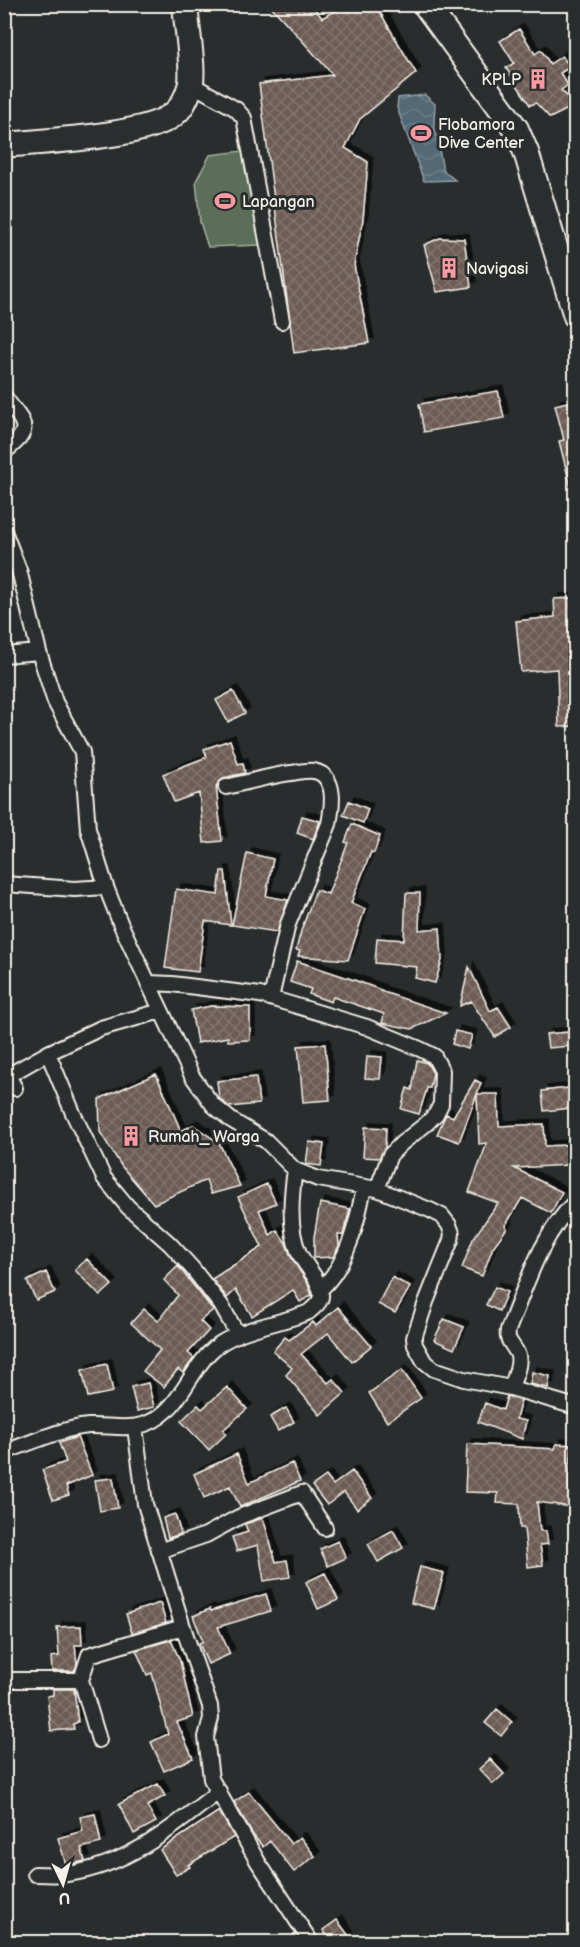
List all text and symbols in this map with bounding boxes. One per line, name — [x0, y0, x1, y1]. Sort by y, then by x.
building icon: KPLP — [526, 67, 550, 91]
place label: KPLP — [481, 71, 521, 90]
place label: Flobamora Dive Center — [438, 116, 524, 153]
sports icon: Flobamora Dive Center — [409, 121, 433, 145]
sports icon: Lapangan — [213, 189, 237, 213]
place label: Lapangan — [242, 193, 314, 212]
building icon: Navigasi — [437, 256, 461, 280]
place label: Navigasi — [466, 260, 529, 279]
building icon: Rumah_ Warga — [119, 1124, 143, 1148]
place label: Rumah_ Warga — [148, 1128, 260, 1147]
north arrow — [33, 1854, 93, 1914]
text: U — [58, 1887, 71, 1907]

